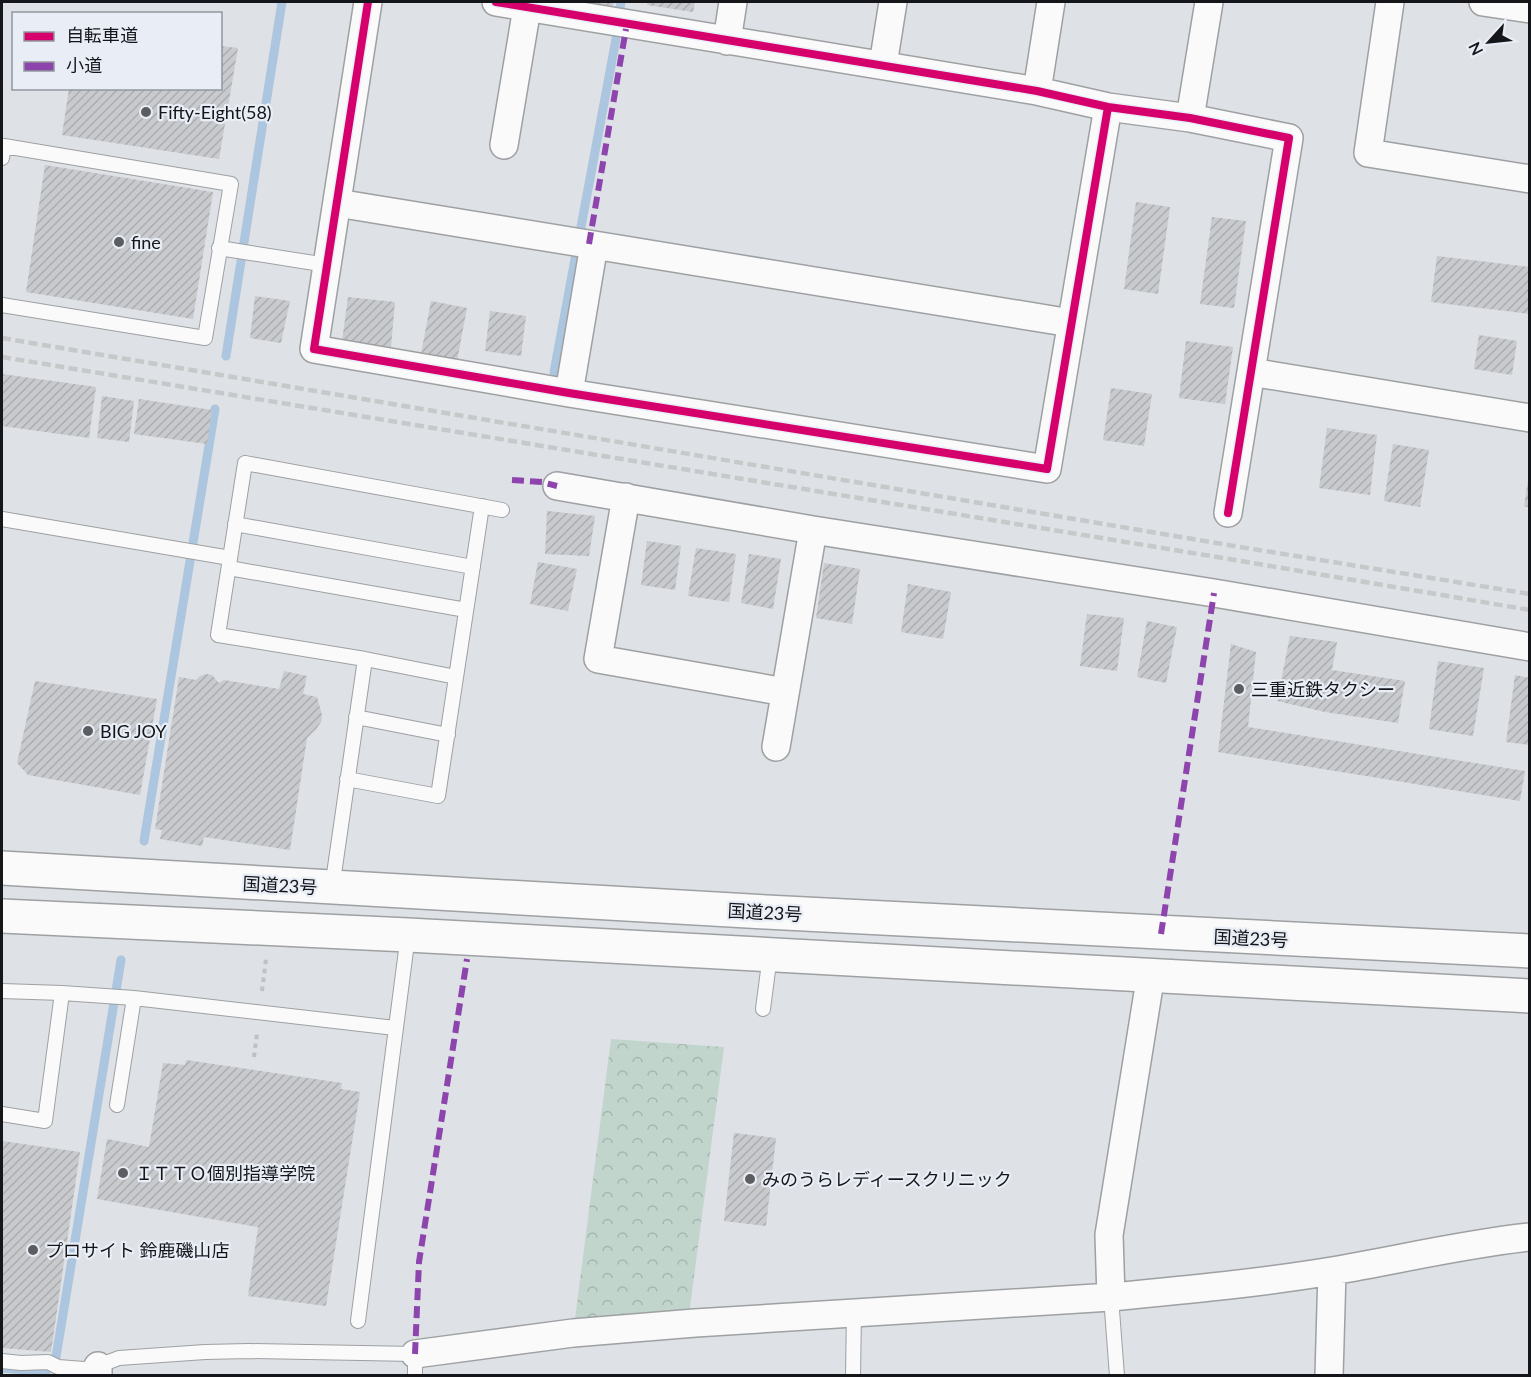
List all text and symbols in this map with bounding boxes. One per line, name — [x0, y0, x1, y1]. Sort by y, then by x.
legend — [12, 12, 222, 90]
north arrow — [1459, 12, 1519, 72]
text: 自転車道 — [66, 24, 138, 46]
text: N — [1464, 39, 1486, 59]
text: 小道 — [66, 54, 102, 76]
place label: Fifty-Eight(58) — [158, 101, 272, 123]
marker: Fifty-Eight(58) — [139, 105, 153, 119]
place label: fine — [131, 231, 161, 253]
marker: fine — [112, 235, 126, 249]
place label: 三重近鉄タクシー — [1251, 678, 1395, 700]
marker: 三重近鉄タクシー — [1232, 682, 1246, 696]
place label: BIG JOY — [100, 720, 167, 742]
marker: BIG JOY — [81, 724, 95, 738]
street label: 国道23号 — [242, 872, 318, 898]
street label: 国道23号 — [727, 899, 803, 925]
street label: 国道23号 — [1213, 925, 1289, 951]
place label: ＩＴＴＯ個別指導学院 — [135, 1162, 315, 1184]
marker: ＩＴＴＯ個別指導学院 — [116, 1166, 130, 1180]
place label: みのうらレディースクリニック — [762, 1168, 1012, 1190]
marker: みのうらレディースクリニック — [743, 1172, 757, 1186]
place label: プロサイト 鈴鹿磯山店 — [45, 1239, 230, 1261]
marker: プロサイト 鈴鹿磯山店 — [26, 1243, 40, 1257]

